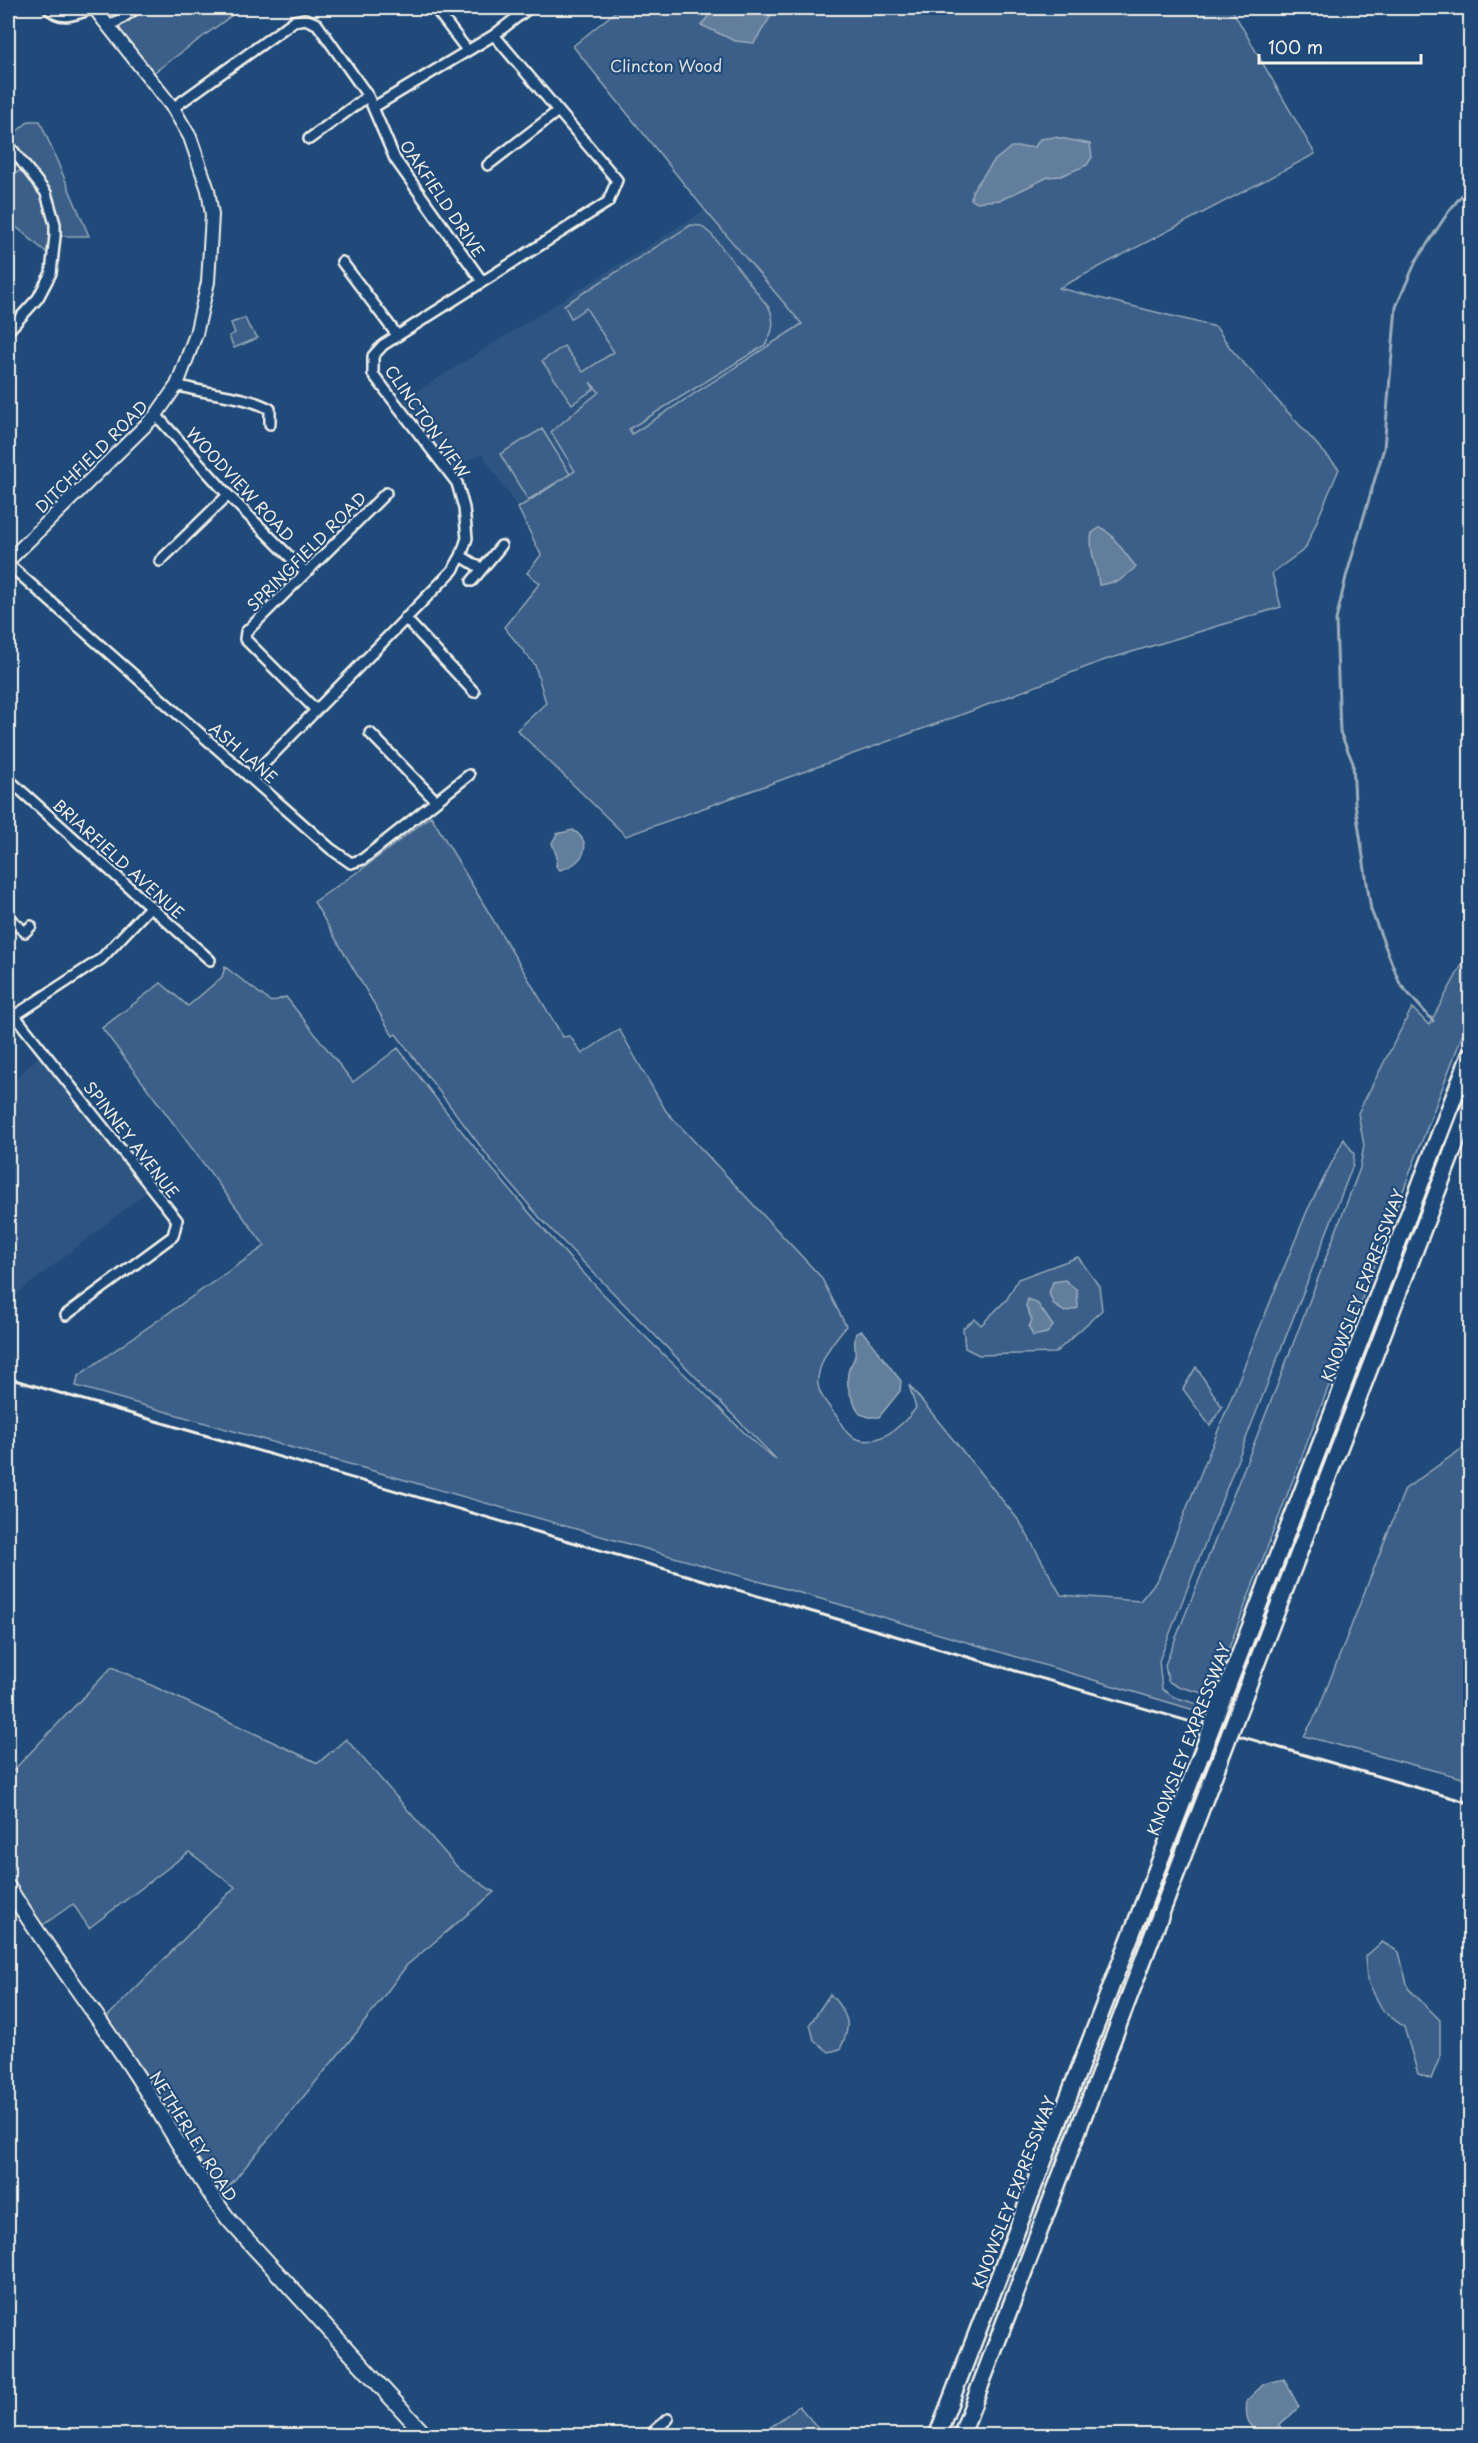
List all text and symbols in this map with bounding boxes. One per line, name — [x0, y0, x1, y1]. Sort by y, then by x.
scale bar — [1259, 27, 1421, 65]
text: 100 m — [1268, 33, 1323, 60]
park label: Clincton Wood — [610, 53, 722, 77]
street label: OAKFIELD DRIVE — [395, 135, 491, 261]
street label: CLINCTON VIEW — [380, 359, 476, 483]
street label: DITCHFIELD ROAD — [29, 394, 153, 518]
street label: WOODVIEW ROAD — [181, 421, 301, 547]
street label: SPRINGFIELD ROAD — [241, 486, 371, 616]
street label: ASH LANE — [205, 716, 283, 788]
street label: BRIARFIELD AVENUE — [48, 792, 190, 924]
street label: SPINNEY AVENUE — [79, 1075, 185, 1203]
street label: KNOWSLEY EXPRESSWAY — [1314, 1185, 1410, 1385]
street label: KNOWSLEY EXPRESSWAY — [1140, 1639, 1236, 1839]
street label: NETHERLEY ROAD — [144, 2066, 244, 2206]
street label: KNOWSLEY EXPRESSWAY — [965, 2092, 1061, 2292]

